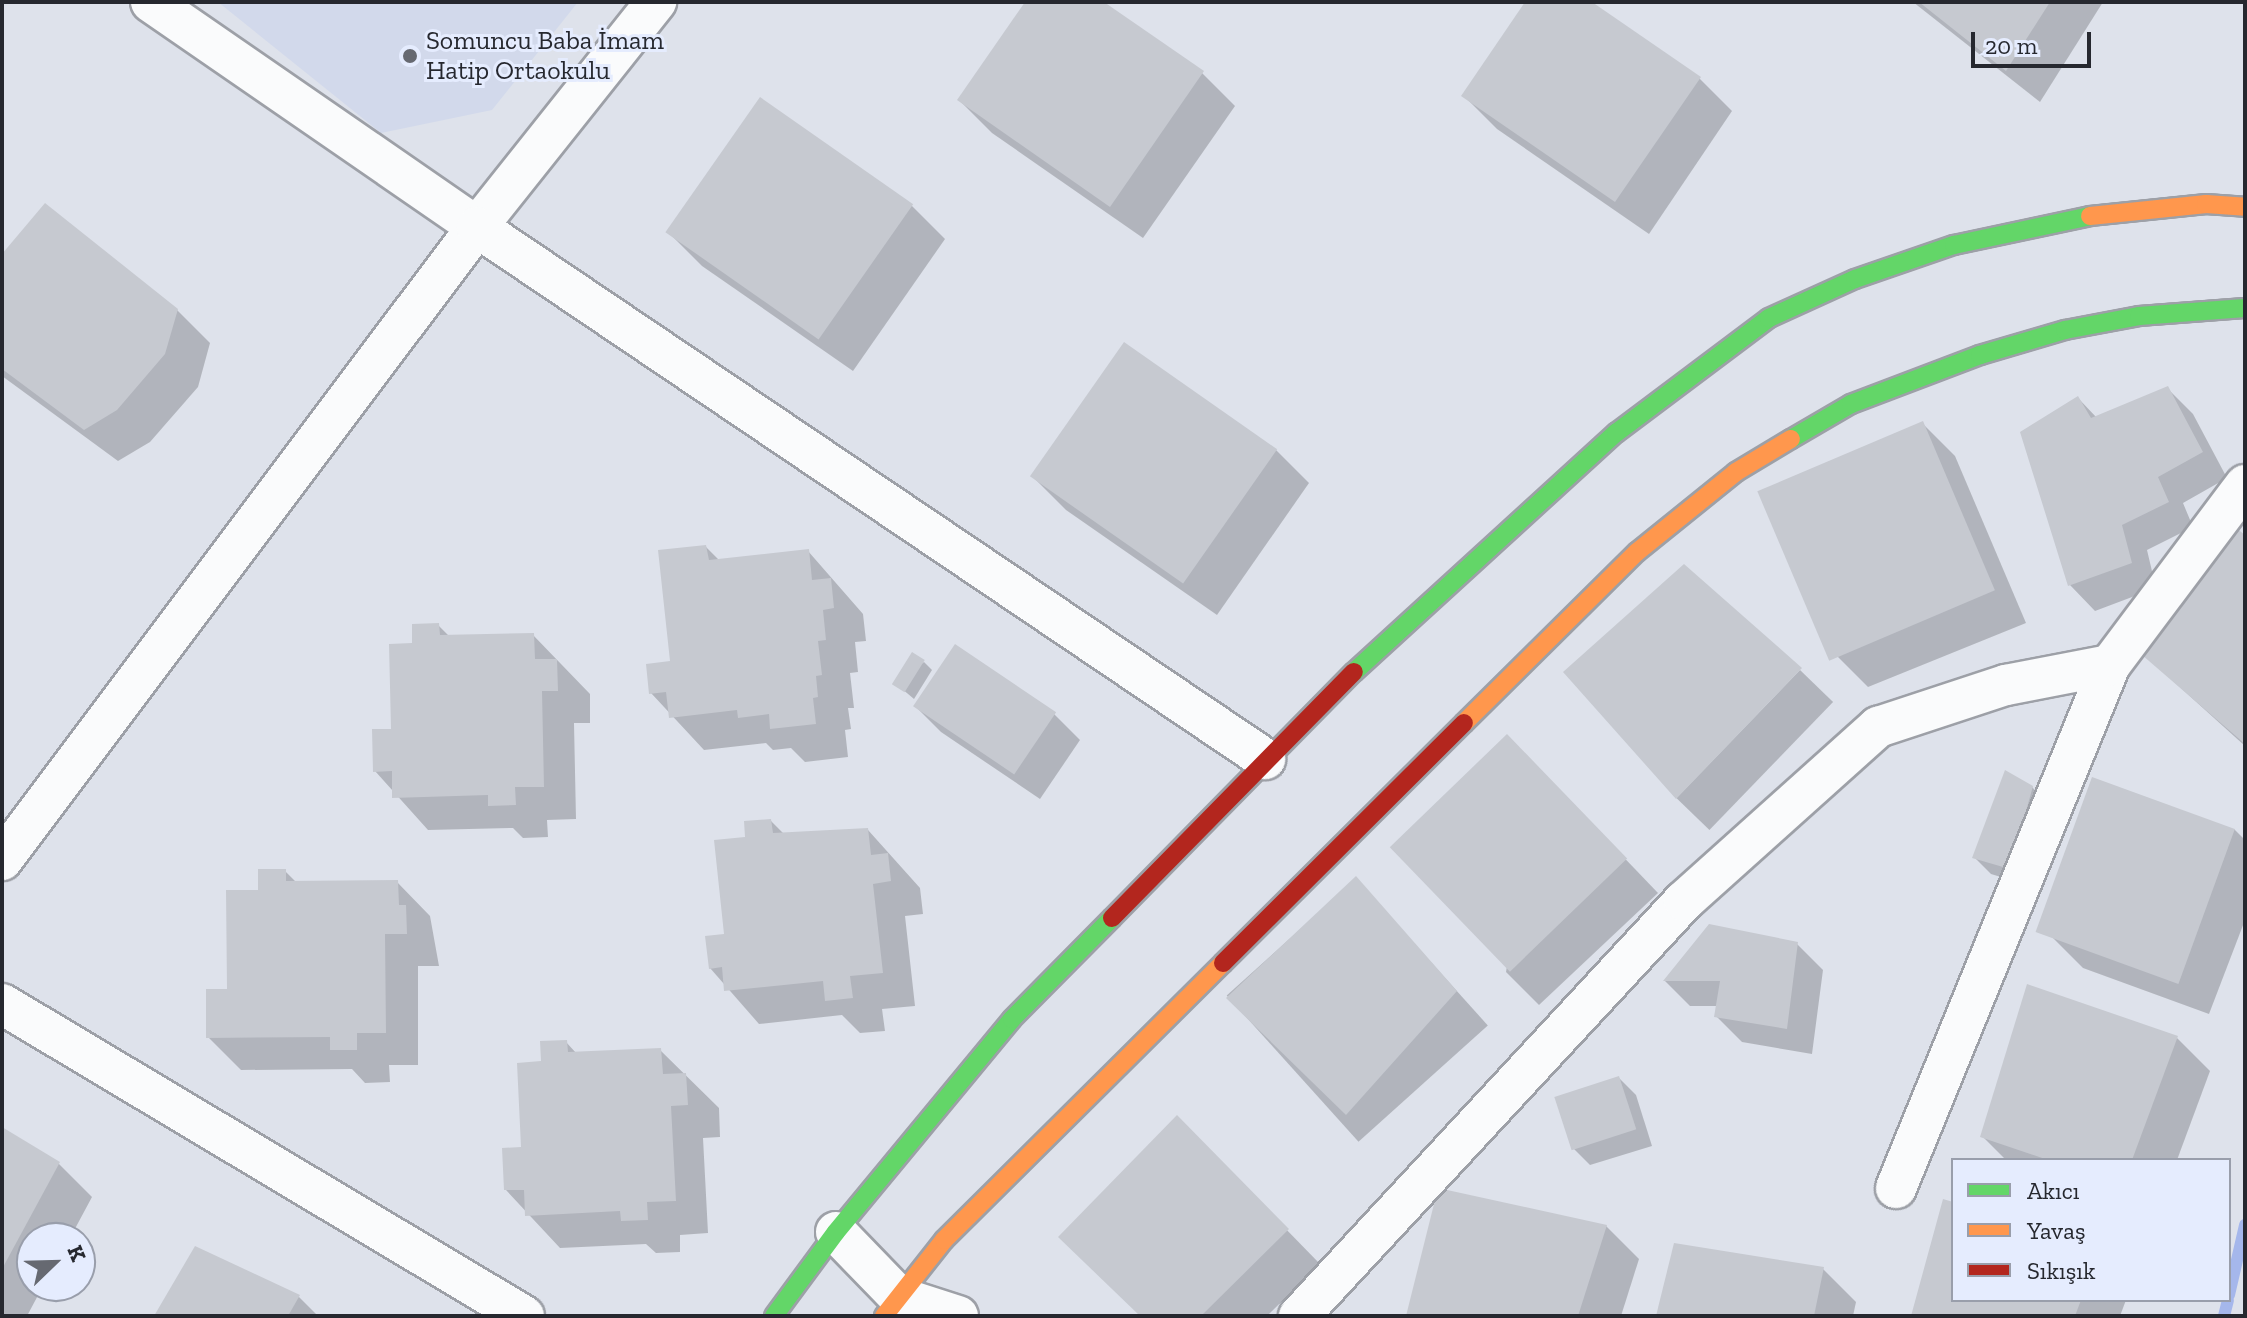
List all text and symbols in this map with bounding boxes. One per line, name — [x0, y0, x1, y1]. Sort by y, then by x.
scale bar — [1975, 16, 2095, 66]
place label: Somuncu Baba İmam Hatip Ortaokulu — [426, 25, 664, 86]
text: 20 m — [1985, 31, 2037, 60]
marker: Somuncu Baba İmam Hatip Ortaokulu — [401, 47, 419, 65]
legend — [1951, 1158, 2231, 1302]
text: Akıcı — [2027, 1176, 2080, 1205]
text: Yavaş — [2027, 1216, 2085, 1245]
north arrow — [16, 1222, 96, 1302]
text: K — [61, 1241, 92, 1265]
text: Sıkışık — [2027, 1256, 2095, 1285]

